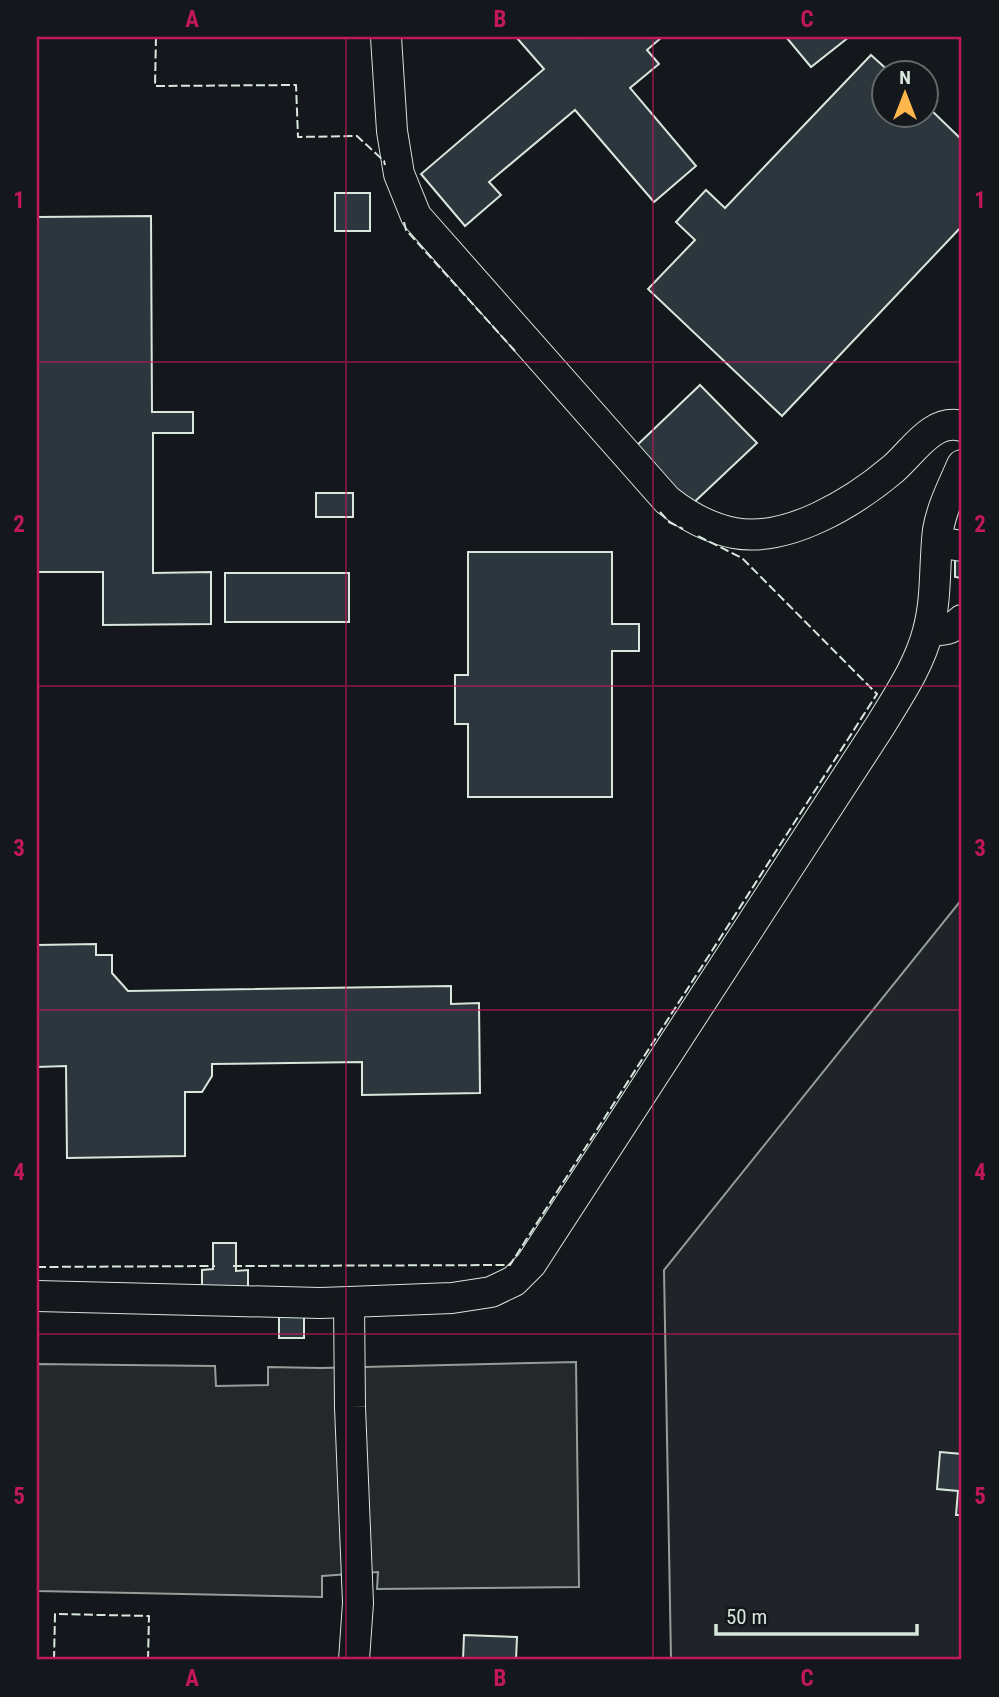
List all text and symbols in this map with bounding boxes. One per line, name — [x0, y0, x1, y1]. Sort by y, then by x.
text: A — [185, 6, 199, 33]
text: B — [494, 6, 506, 33]
text: C — [800, 6, 814, 33]
north arrow — [870, 60, 940, 130]
text: N — [899, 66, 911, 89]
text: 1 — [13, 187, 25, 214]
text: 1 — [974, 187, 986, 214]
text: 2 — [13, 511, 25, 538]
text: 2 — [974, 511, 986, 538]
text: 3 — [13, 835, 25, 862]
text: 3 — [974, 835, 986, 862]
text: 4 — [13, 1159, 25, 1186]
text: 4 — [974, 1159, 986, 1186]
text: 5 — [13, 1483, 25, 1510]
text: 5 — [974, 1483, 986, 1510]
scale bar — [716, 1592, 917, 1636]
text: 50 m — [726, 1605, 767, 1629]
text: A — [185, 1665, 199, 1692]
text: B — [494, 1665, 506, 1692]
text: C — [800, 1665, 814, 1692]

